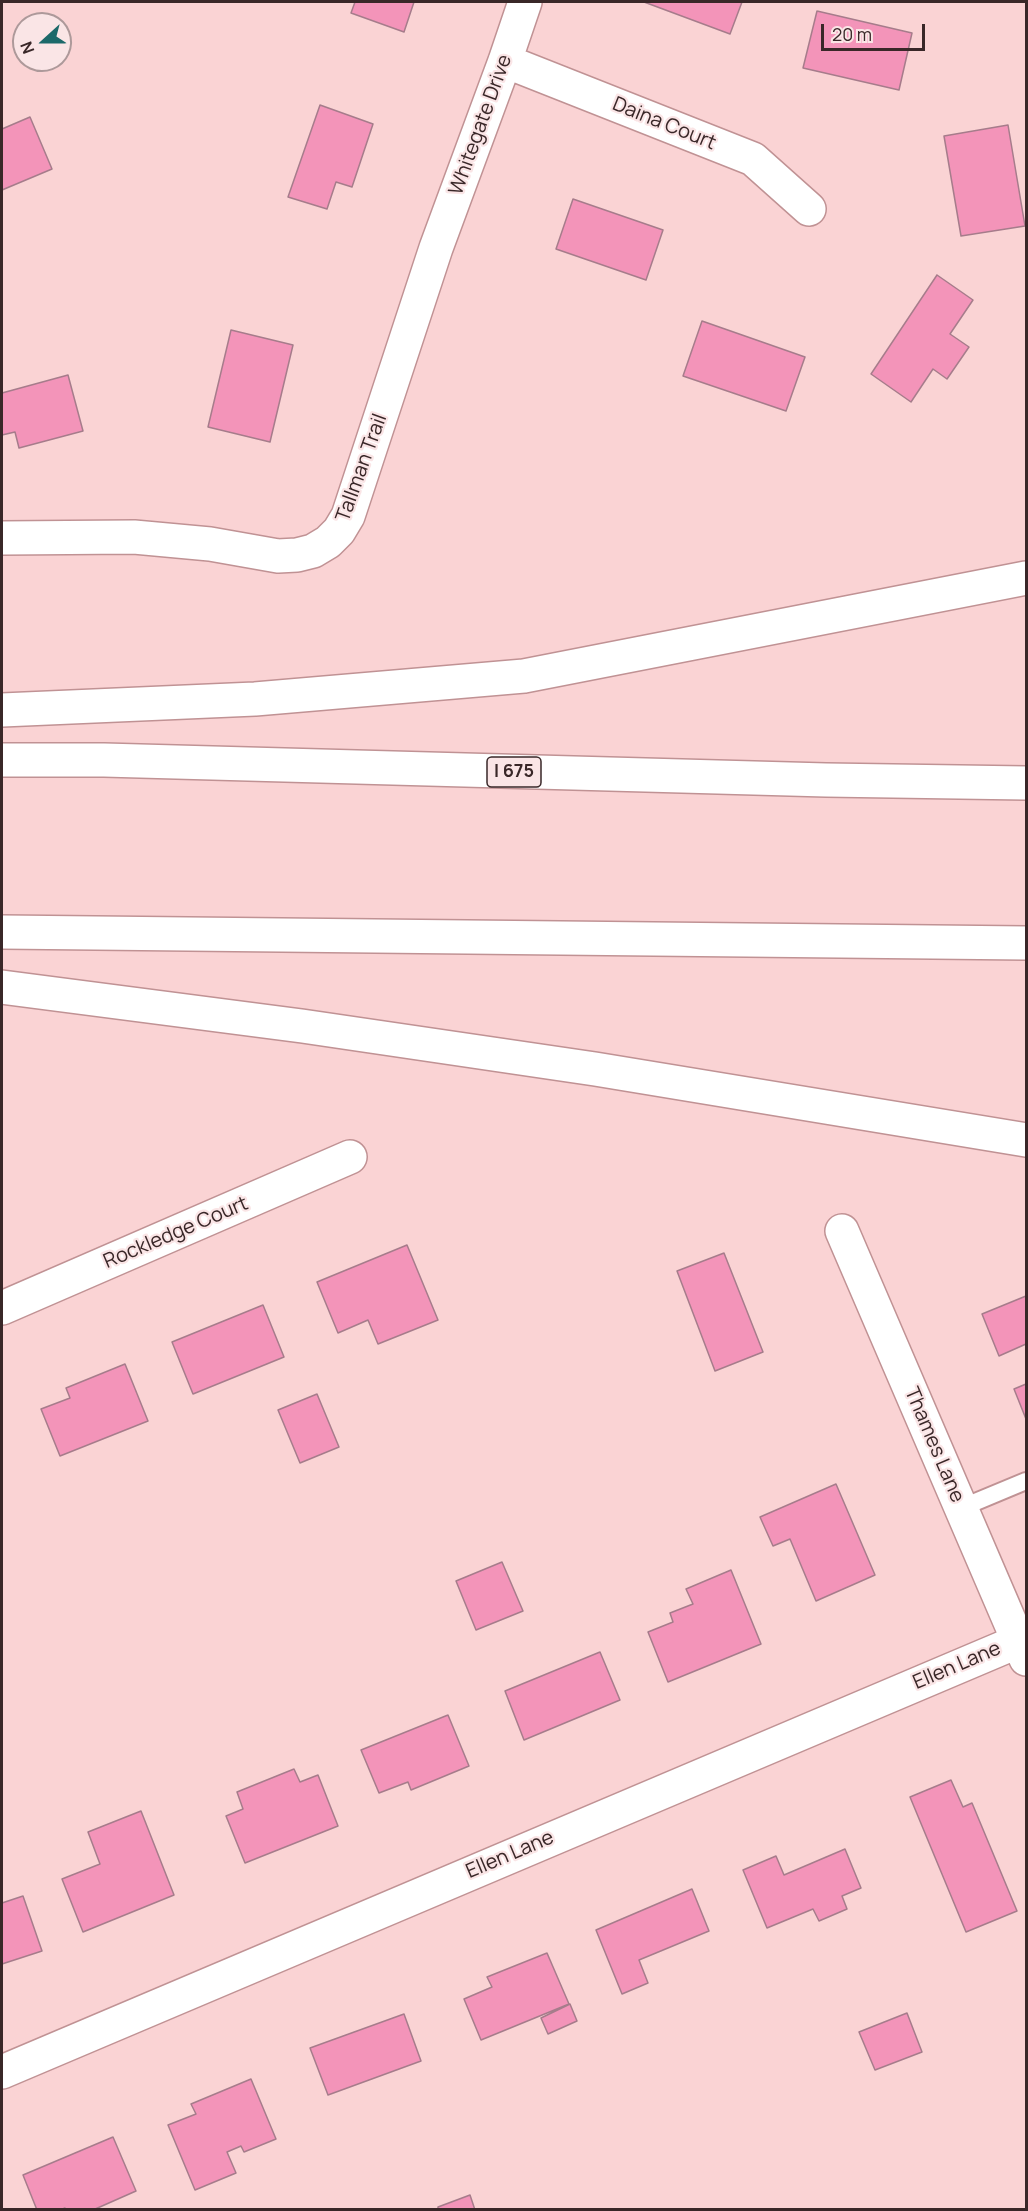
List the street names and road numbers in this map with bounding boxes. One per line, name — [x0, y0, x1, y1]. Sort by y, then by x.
street label: Whitegate Drive — [444, 52, 518, 198]
street label: Daina Court — [609, 92, 719, 156]
street label: Tallman Trail — [331, 411, 393, 525]
road number: I 675 — [487, 757, 541, 787]
street label: Rockledge Court — [100, 1192, 252, 1274]
street label: Thames Lane — [899, 1384, 969, 1506]
street label: Ellen Lane — [910, 1637, 1004, 1695]
street label: Ellen Lane — [463, 1826, 557, 1884]

